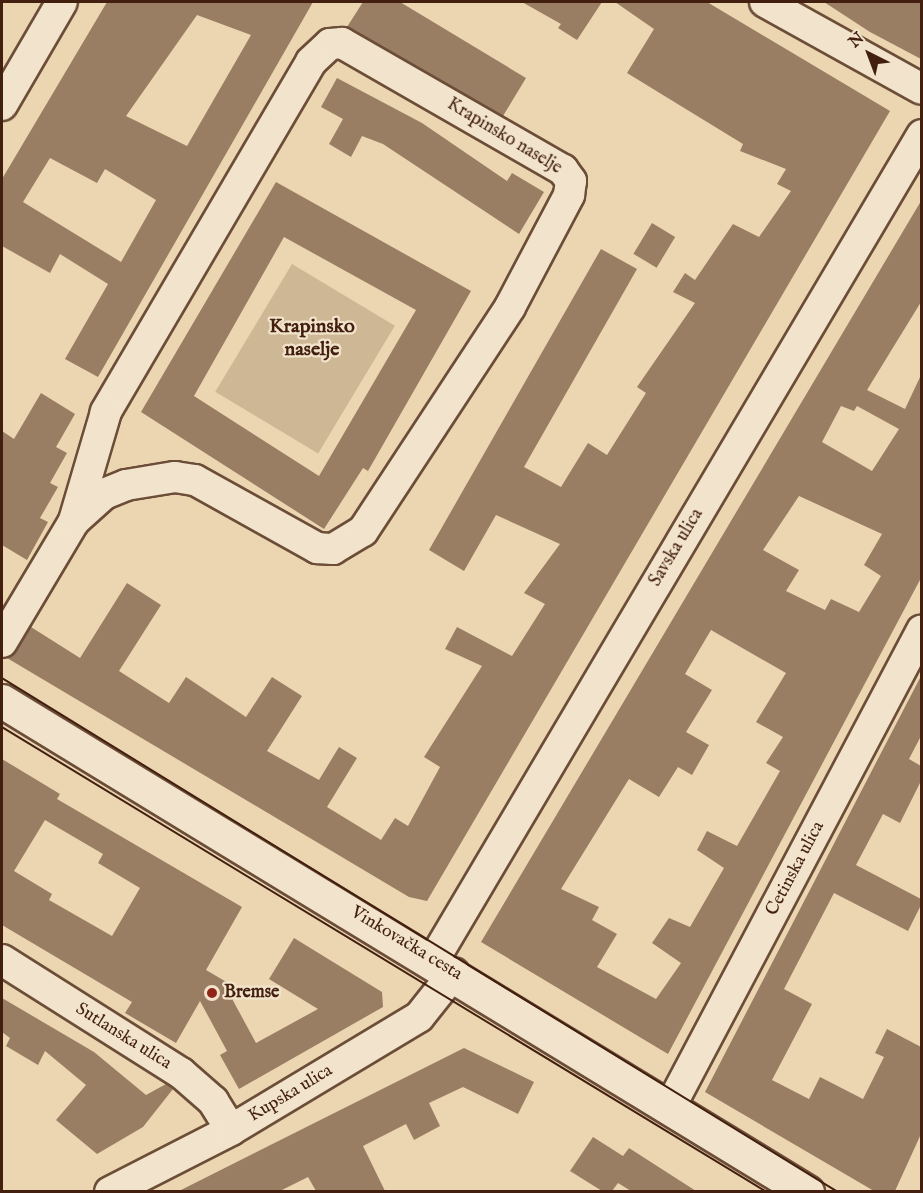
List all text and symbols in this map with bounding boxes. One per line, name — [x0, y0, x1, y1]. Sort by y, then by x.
north arrow — [839, 24, 899, 84]
text: N — [845, 29, 869, 53]
street label: Krapinsko naselje — [443, 94, 565, 180]
district label: Krapinsko naselje — [269, 315, 355, 362]
street label: Savska ulica — [645, 505, 709, 591]
street label: Cetinska ulica — [762, 818, 830, 920]
street label: Vinkovačka cesta — [346, 902, 466, 986]
place label: Bremse — [224, 982, 279, 1004]
marker: Bremse — [205, 986, 219, 1000]
street label: Sutlanska ulica — [71, 999, 175, 1075]
street label: Kupska ulica — [245, 1060, 337, 1128]

